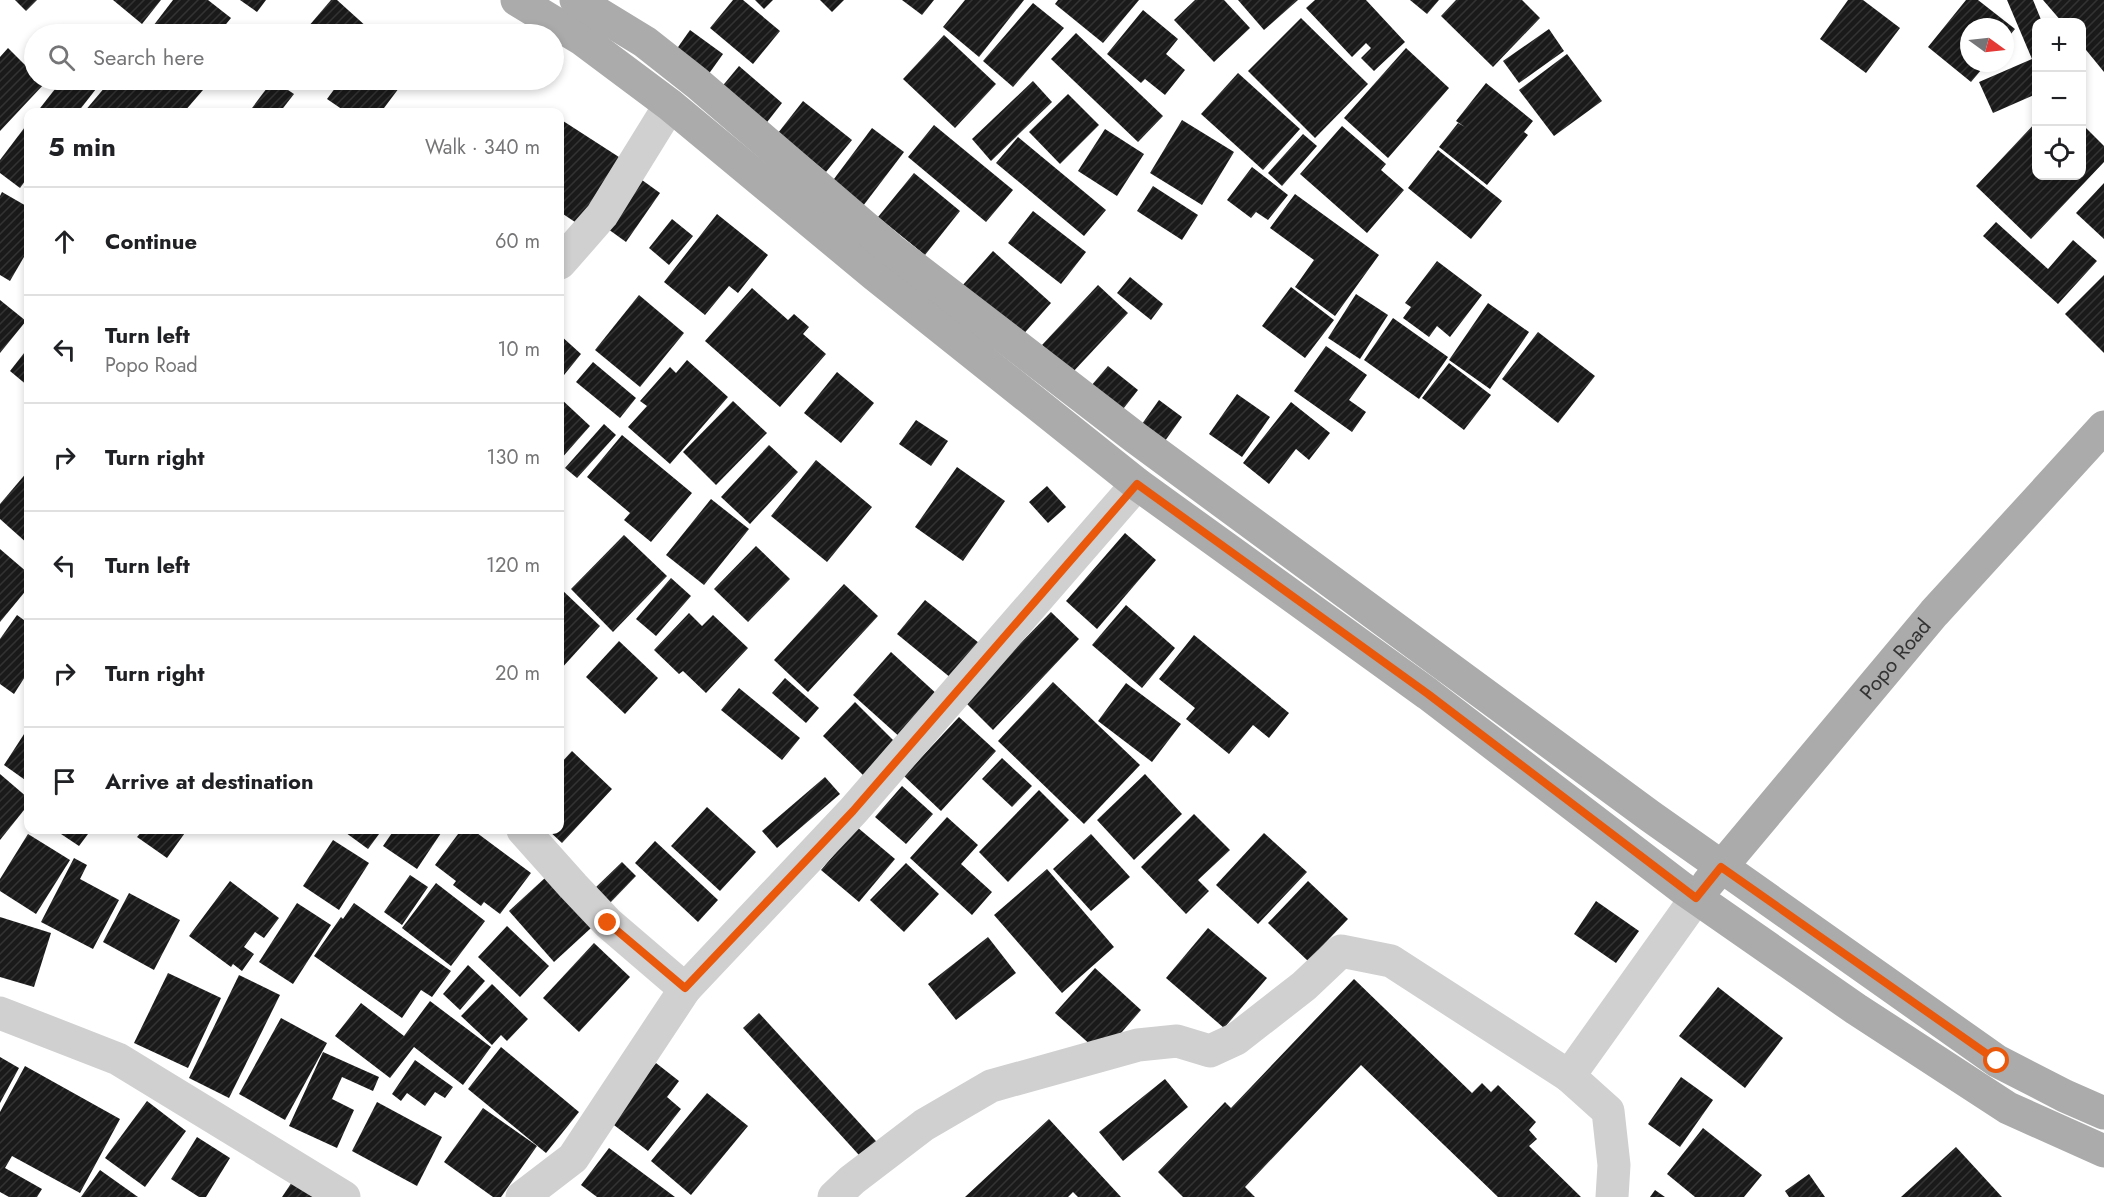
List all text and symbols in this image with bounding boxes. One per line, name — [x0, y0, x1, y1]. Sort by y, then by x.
north arrow — [1960, 18, 2014, 72]
map controls — [2032, 18, 2086, 180]
button: + — [2032, 18, 2086, 72]
search box — [24, 24, 564, 90]
icon: search — [45, 41, 78, 74]
text: Search here — [93, 41, 204, 73]
button: − — [2032, 72, 2086, 126]
button: locate — [2032, 126, 2086, 180]
text: 5 min — [48, 128, 116, 166]
text: Walk · 340 m — [425, 133, 540, 162]
icon: ahead — [48, 225, 81, 258]
text: Continue — [105, 225, 197, 257]
text: 60 m — [495, 227, 540, 256]
text: Turn left — [105, 319, 190, 351]
icon: left — [48, 333, 81, 366]
text: 10 m — [497, 335, 540, 364]
text: Popo Road — [105, 351, 198, 380]
icon: right — [48, 441, 81, 474]
text: Turn right — [105, 441, 205, 473]
text: 130 m — [486, 443, 540, 472]
icon: left — [48, 549, 81, 582]
text: Turn left — [105, 549, 190, 581]
text: 120 m — [486, 551, 540, 580]
street label: Popo Road — [1853, 612, 1938, 706]
icon: right — [48, 657, 81, 690]
text: Turn right — [105, 657, 205, 689]
text: 20 m — [495, 659, 540, 688]
icon: arrive — [48, 765, 81, 798]
text: Arrive at destination — [105, 765, 314, 797]
route end — [594, 909, 620, 935]
route start — [1983, 1047, 2009, 1073]

